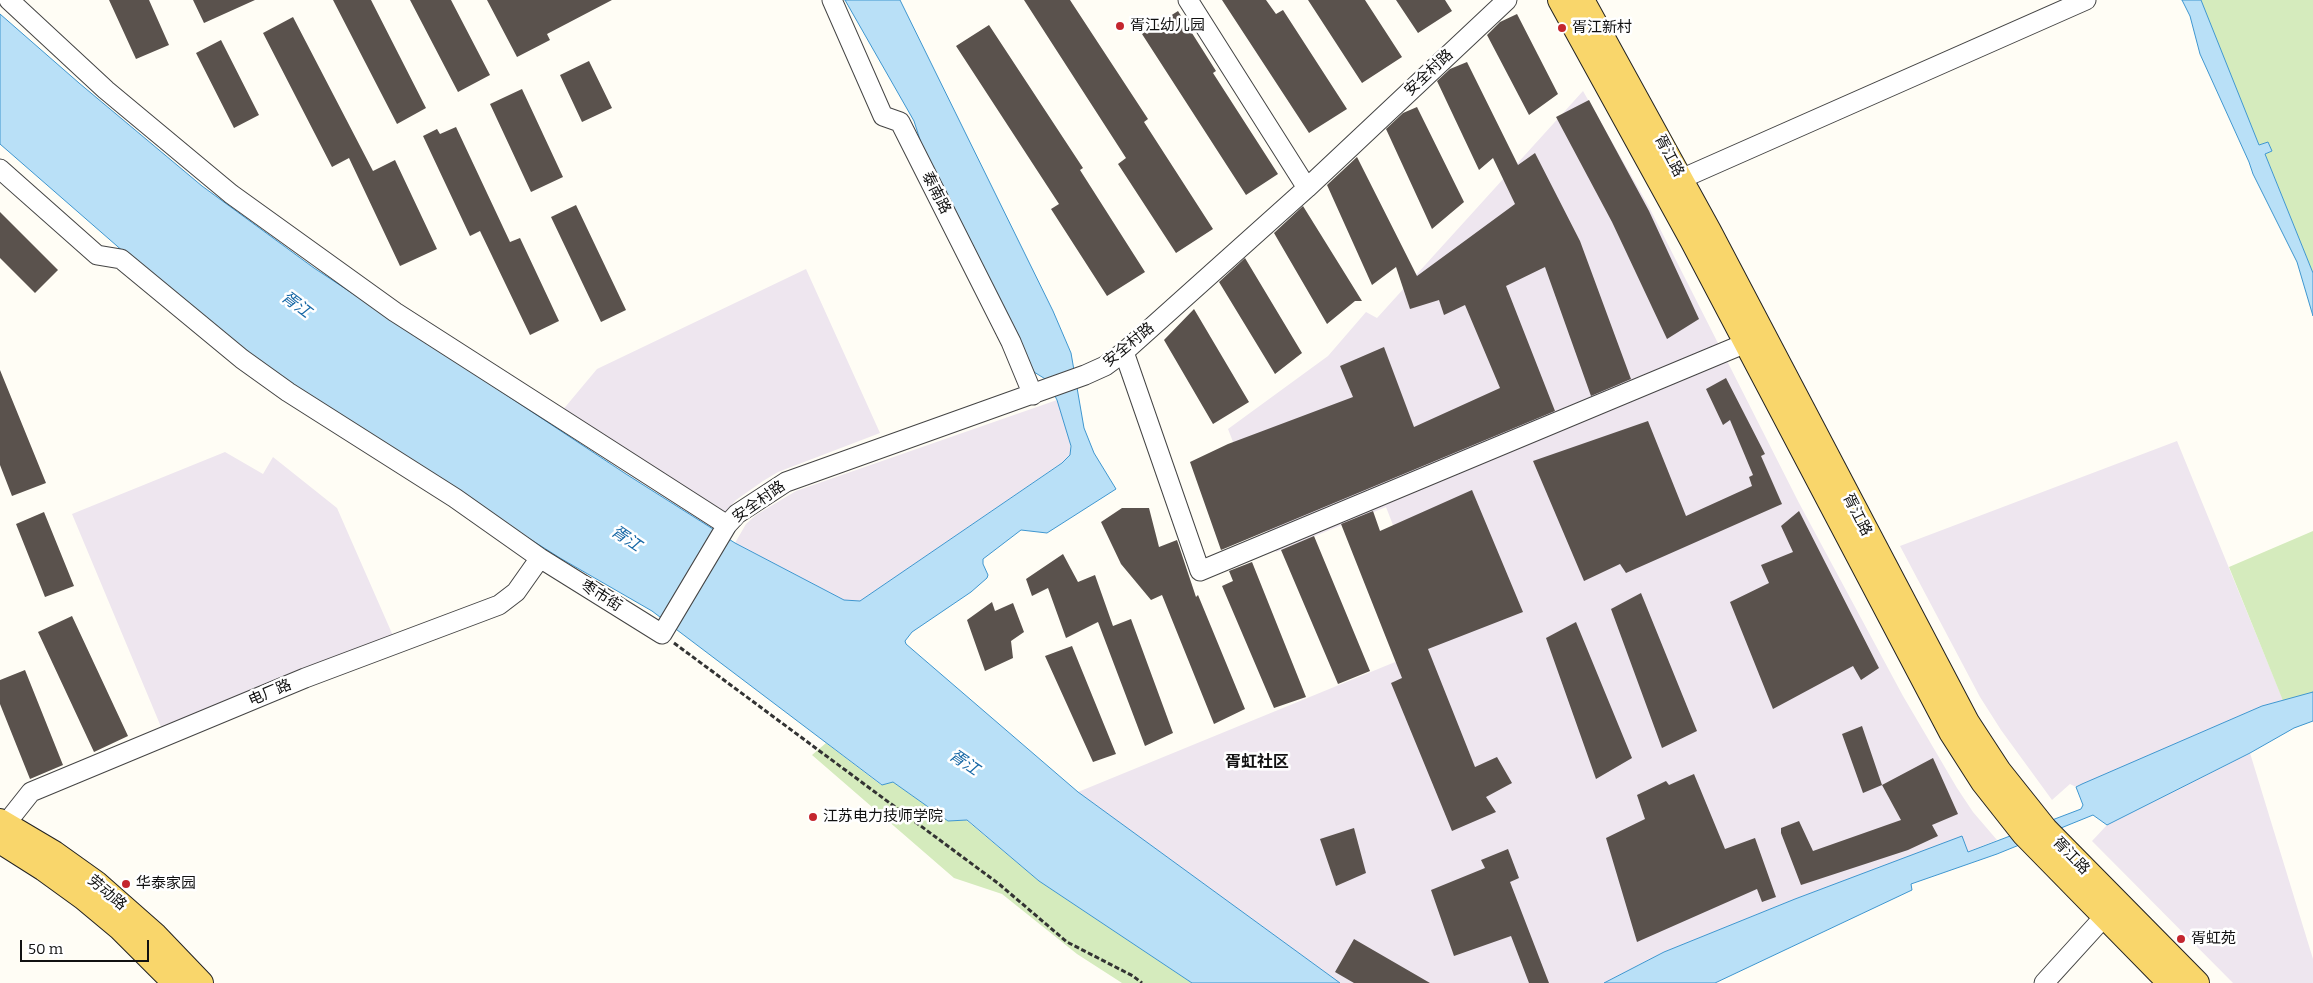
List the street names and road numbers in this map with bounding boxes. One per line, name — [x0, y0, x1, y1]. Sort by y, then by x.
street label: 安全村路 — [1401, 46, 1457, 100]
street label: 胥江路 — [1650, 132, 1688, 180]
street label: 泰南路 — [918, 169, 954, 217]
street label: 安全村路 — [1100, 319, 1158, 371]
street label: 安全村路 — [729, 477, 789, 527]
street label: 胥江路 — [1839, 491, 1875, 539]
street label: 枣市街 — [577, 576, 625, 616]
street label: 电厂路 — [246, 676, 294, 710]
street label: 胥江路 — [2049, 834, 2093, 878]
street label: 劳动路 — [84, 872, 130, 914]

